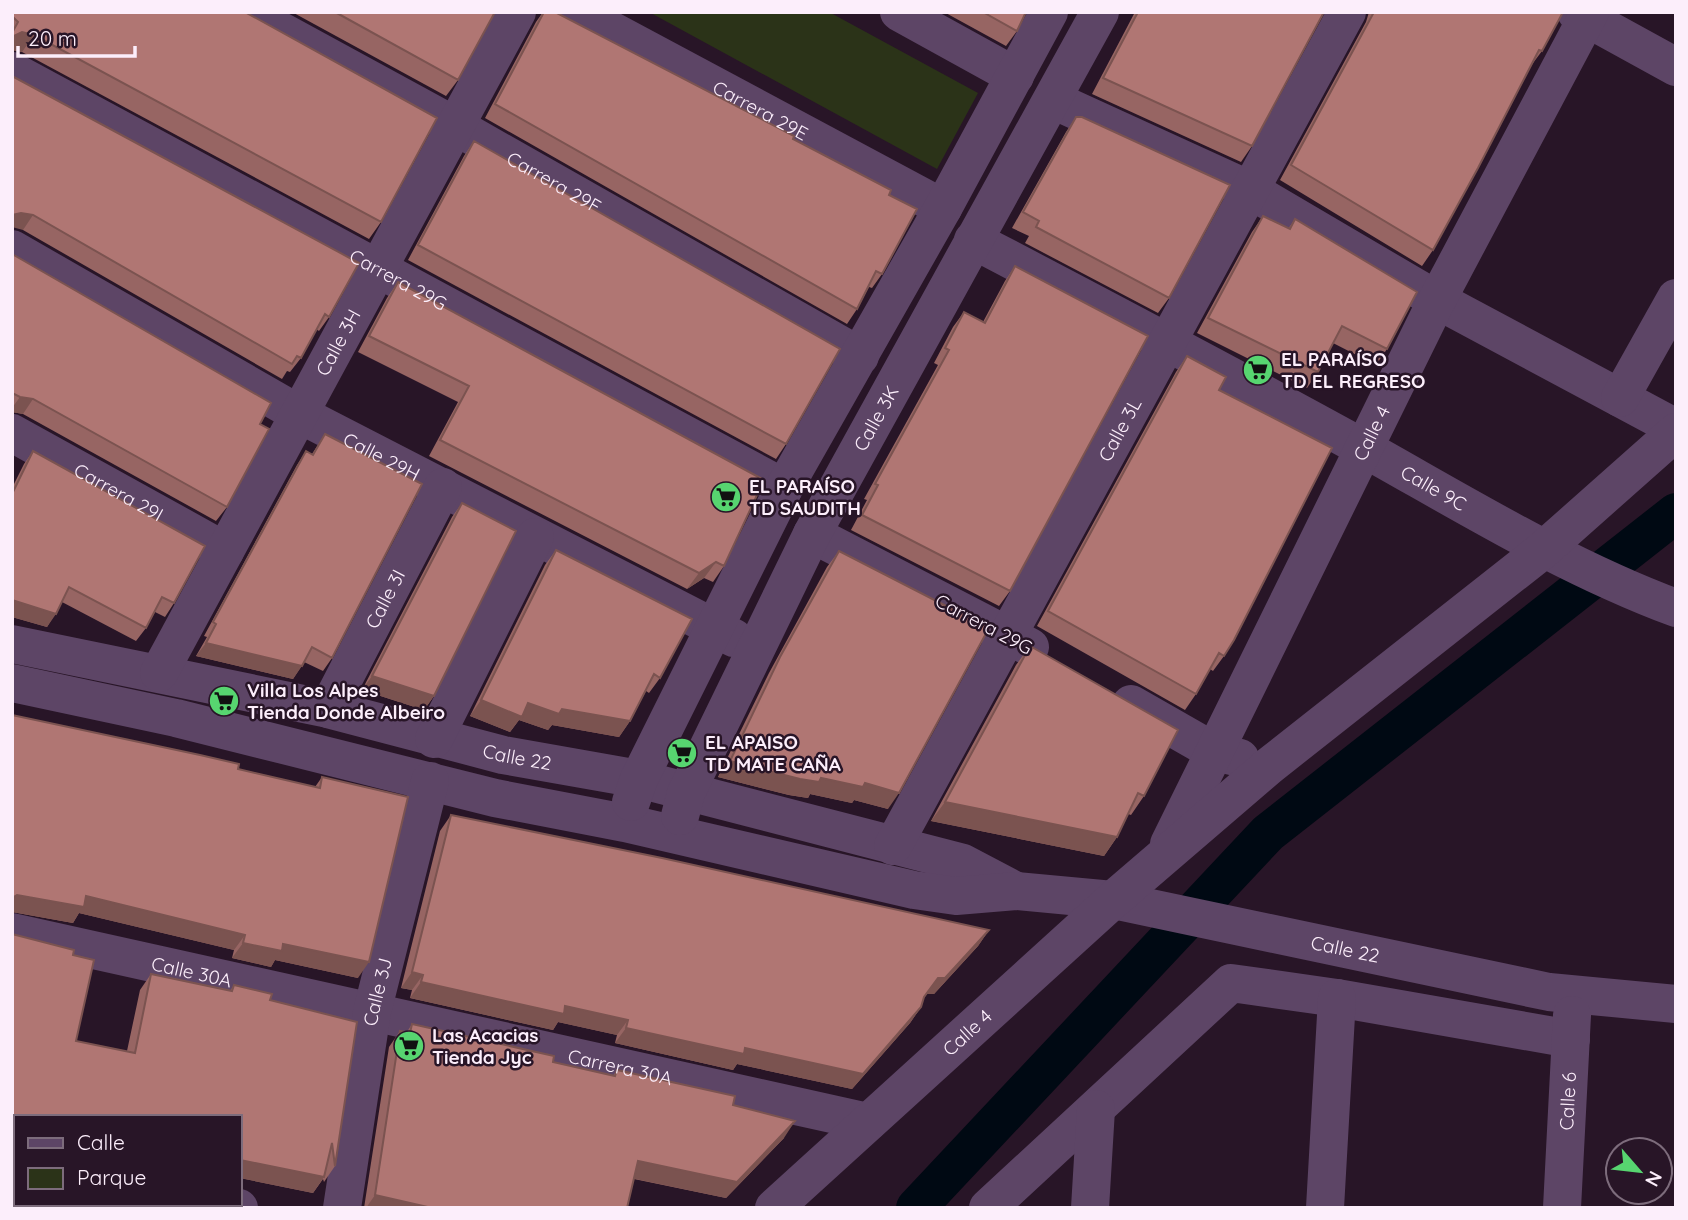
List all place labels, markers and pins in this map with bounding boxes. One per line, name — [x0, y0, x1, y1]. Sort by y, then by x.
place label: EL PARAÍSO TD EL REGRESO — [1281, 347, 1426, 393]
supermarket icon: EL PARAÍSO TD EL REGRESO — [1241, 353, 1275, 387]
place label: EL PARAÍSO TD SAUDITH — [749, 474, 861, 520]
supermarket icon: EL PARAÍSO TD SAUDITH — [709, 480, 743, 514]
place label: Villa Los Alpes Tienda Donde Albeiro — [247, 678, 445, 724]
supermarket icon: Villa Los Alpes Tienda Donde Albeiro — [207, 684, 241, 718]
place label: EL APAISO TD MATE CAÑA — [705, 730, 841, 776]
supermarket icon: EL APAISO TD MATE CAÑA — [665, 736, 699, 770]
place label: Las Acacias Tienda Jyc — [432, 1023, 539, 1069]
supermarket icon: Las Acacias Tienda Jyc — [392, 1029, 426, 1063]

